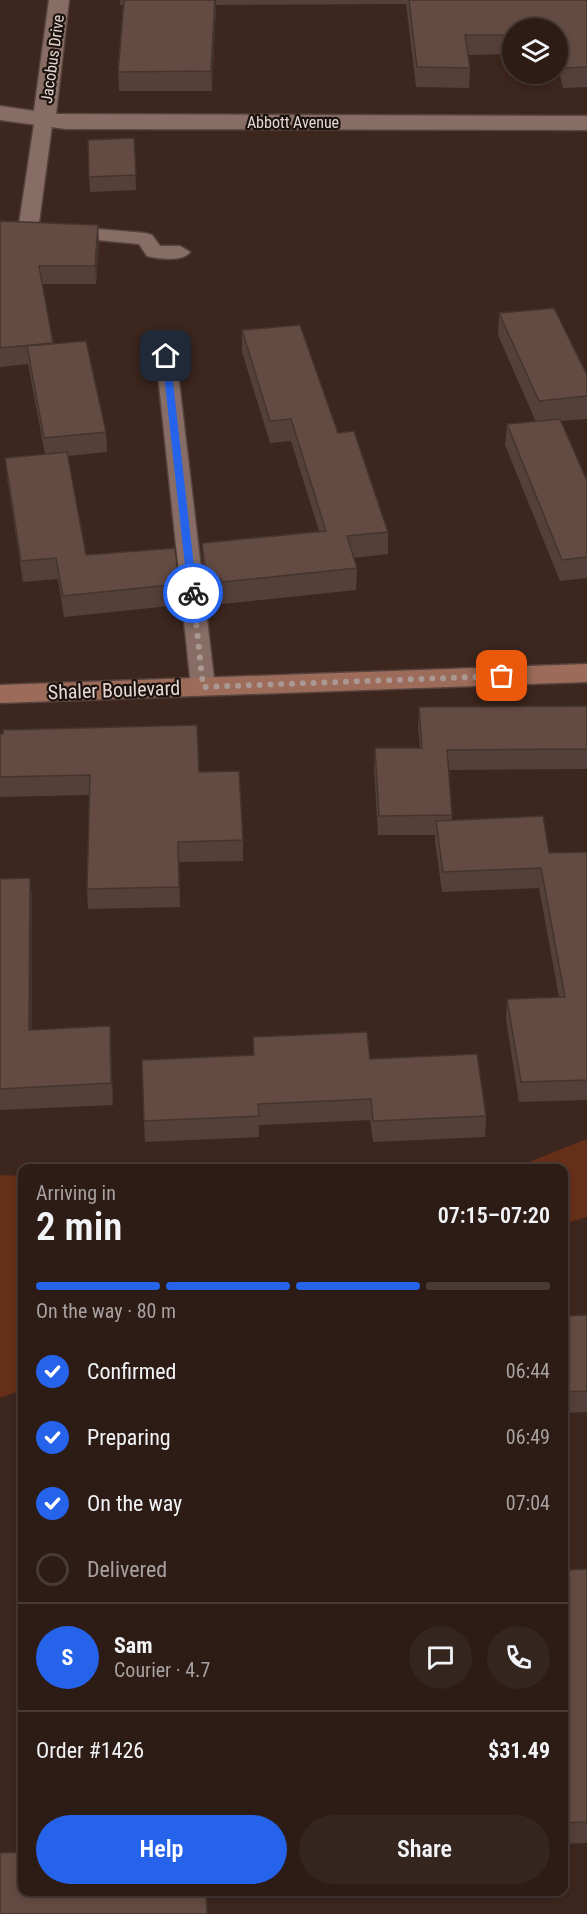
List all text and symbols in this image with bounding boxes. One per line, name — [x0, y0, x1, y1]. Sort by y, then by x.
street label: Jacobus Drive — [37, 14, 68, 105]
map controls — [502, 18, 568, 84]
button: layers — [502, 18, 568, 84]
street label: Abbott Avenue — [247, 113, 339, 132]
pin — [140, 330, 191, 381]
icon: home — [149, 339, 182, 372]
courier — [163, 563, 223, 623]
icon: bike — [177, 577, 210, 610]
pin — [476, 650, 527, 701]
icon: bag — [485, 659, 518, 692]
street label: Shaler Boulevard — [47, 676, 181, 704]
text: Arriving in — [36, 1181, 116, 1205]
text: 07:15–07:20 — [438, 1203, 550, 1228]
text: 2 min — [36, 1204, 122, 1250]
text: On the way · 80 m — [36, 1299, 176, 1323]
icon: check — [36, 1355, 69, 1388]
text: Confirmed — [87, 1359, 176, 1384]
text: 06:44 — [506, 1359, 550, 1383]
icon: check — [36, 1421, 69, 1454]
text: Preparing — [87, 1425, 171, 1450]
text: 06:49 — [506, 1425, 550, 1449]
icon: check — [36, 1487, 69, 1520]
text: On the way — [87, 1491, 182, 1516]
text: 07:04 — [506, 1491, 550, 1515]
text: Delivered — [87, 1557, 167, 1582]
button: chat — [409, 1626, 472, 1689]
button: phone — [487, 1626, 550, 1689]
text: Sam — [114, 1633, 153, 1658]
text: S — [62, 1645, 73, 1670]
text: Courier · 4.7 — [114, 1658, 210, 1682]
text: Order #1426 — [36, 1738, 144, 1763]
text: $31.49 — [488, 1738, 550, 1763]
button: Help — [36, 1815, 287, 1884]
button: Share — [299, 1815, 550, 1884]

